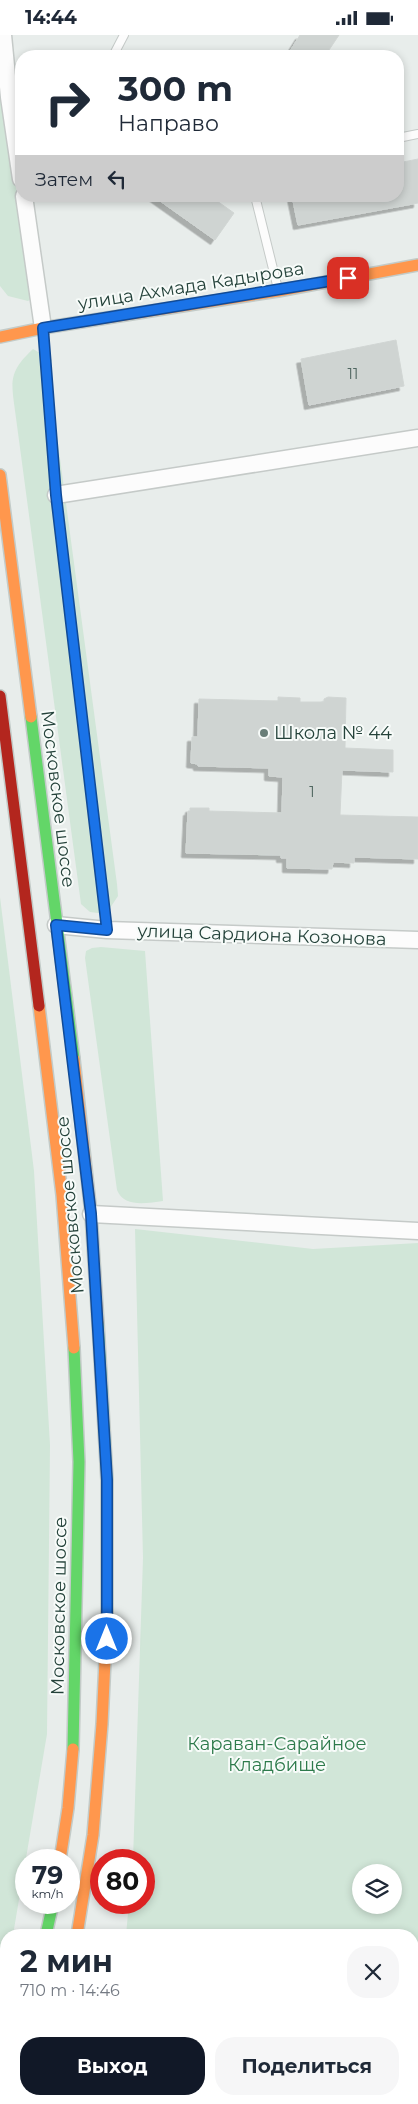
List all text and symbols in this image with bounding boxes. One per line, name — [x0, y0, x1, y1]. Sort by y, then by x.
text: 14:44 — [25, 6, 77, 29]
text: 300 m — [118, 67, 233, 110]
icon: right — [35, 70, 100, 135]
text: Направо — [118, 110, 219, 137]
icon: left — [103, 165, 131, 193]
text: Затем — [35, 168, 93, 191]
street label: улица Ахмада Кадырова — [75, 257, 306, 315]
pin — [327, 257, 369, 299]
icon: arrive — [334, 264, 362, 292]
house number: 11 — [348, 364, 358, 383]
street label: Московское шоссе — [36, 709, 80, 889]
place label: Школа № 44 — [274, 722, 392, 744]
marker: Школа № 44 — [258, 727, 270, 739]
house number: 1 — [309, 782, 315, 801]
street label: улица Сардиона Козонова — [136, 920, 387, 950]
street label: Московское шоссе — [51, 1115, 89, 1295]
street label: Московское шоссе — [46, 1517, 72, 1695]
position arrow — [80, 1612, 132, 1664]
park label: Караван-Сарайное Кладбище — [187, 1733, 367, 1776]
speed limit sign: 80 — [90, 1849, 155, 1914]
text: 79 — [32, 1860, 63, 1890]
map controls — [352, 1864, 402, 1914]
button: layers — [352, 1864, 402, 1914]
text: km/h — [31, 1886, 64, 1901]
text: 2 мин — [20, 1943, 113, 1980]
button: close — [347, 1946, 399, 1998]
text: 710 m · 14:46 — [20, 1981, 120, 2000]
button: Выход — [20, 2037, 205, 2095]
button: Поделиться — [215, 2037, 399, 2095]

